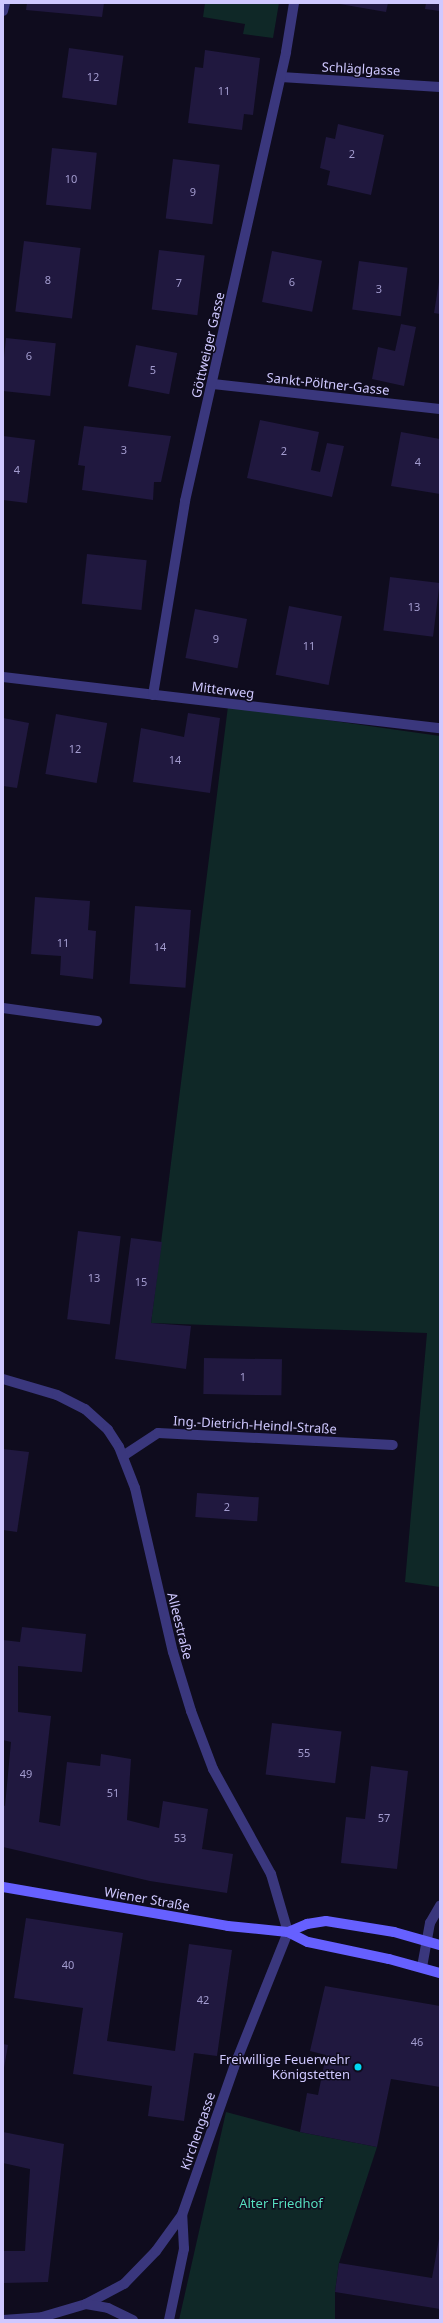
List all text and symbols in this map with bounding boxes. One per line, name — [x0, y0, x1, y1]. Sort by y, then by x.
street label: Schläglgasse — [321, 59, 401, 79]
house number: 12 — [87, 70, 99, 84]
house number: 11 — [218, 84, 230, 98]
house number: 2 — [349, 147, 355, 161]
house number: 10 — [65, 172, 77, 186]
house number: 9 — [190, 185, 196, 199]
house number: 8 — [45, 273, 51, 287]
house number: 6 — [289, 275, 295, 289]
house number: 7 — [176, 276, 182, 290]
house number: 3 — [376, 282, 382, 296]
street label: Göttweiger Gasse — [188, 291, 228, 399]
house number: 6 — [26, 349, 32, 363]
house number: 5 — [150, 363, 156, 377]
street label: Sankt-Pöltner-Gasse — [266, 370, 390, 398]
house number: 3 — [121, 443, 127, 457]
house number: 2 — [281, 444, 287, 458]
house number: 4 — [415, 455, 421, 469]
house number: 4 — [14, 463, 20, 477]
house number: 13 — [408, 600, 420, 614]
house number: 9 — [213, 632, 219, 646]
house number: 11 — [303, 639, 315, 653]
street label: Mitterweg — [191, 678, 255, 702]
house number: 12 — [69, 742, 81, 756]
house number: 14 — [169, 753, 181, 767]
house number: 11 — [57, 936, 69, 950]
house number: 14 — [154, 940, 166, 954]
house number: 13 — [88, 1271, 100, 1285]
house number: 15 — [135, 1275, 147, 1289]
house number: 1 — [240, 1370, 246, 1384]
street label: Ing.-Dietrich-Heindl-Straße — [173, 1413, 337, 1437]
house number: 2 — [224, 1500, 230, 1514]
street label: Alleestraße — [164, 1591, 196, 1661]
house number: 55 — [298, 1746, 310, 1760]
house number: 49 — [20, 1767, 32, 1781]
house number: 51 — [107, 1786, 119, 1800]
house number: 57 — [378, 1811, 390, 1825]
house number: 53 — [174, 1831, 186, 1845]
street label: Wiener Straße — [103, 1884, 191, 1914]
house number: 40 — [62, 1958, 74, 1972]
house number: 42 — [197, 1993, 209, 2007]
house number: 46 — [411, 2035, 423, 2049]
place label: Freiwillige Feuerwehr Königstetten — [219, 2052, 350, 2083]
marker: Freiwillige Feuerwehr Königstetten — [353, 2062, 363, 2072]
street label: Kirchengasse — [177, 2090, 219, 2172]
park label: Alter Friedhof — [239, 2195, 323, 2211]

